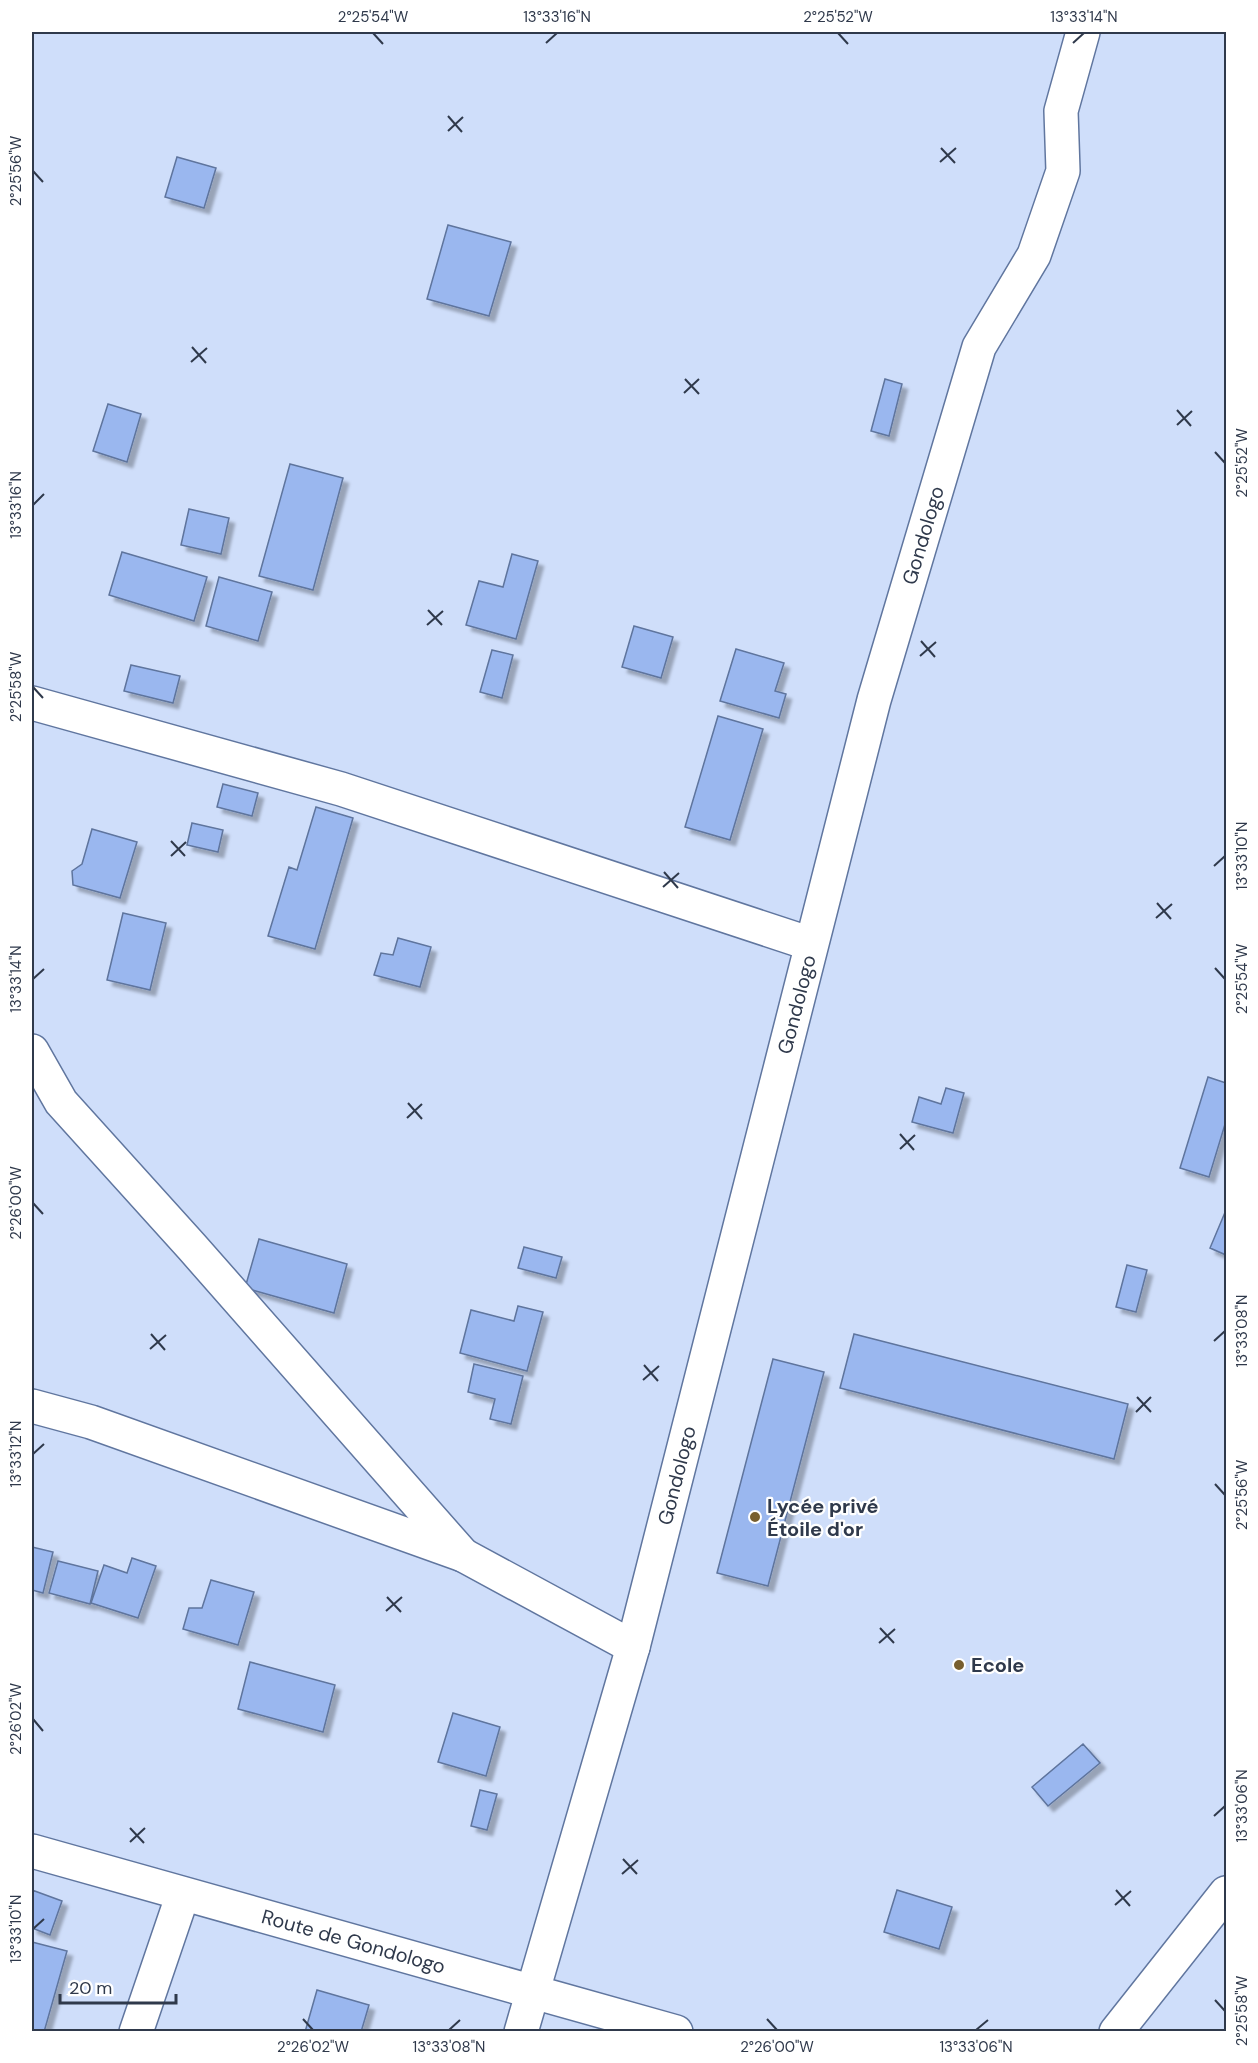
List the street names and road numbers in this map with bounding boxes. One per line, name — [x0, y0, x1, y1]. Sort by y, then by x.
street label: Gondologo — [896, 483, 950, 588]
street label: Gondologo — [771, 952, 822, 1057]
street label: Gondologo — [652, 1423, 702, 1528]
street label: Route de Gondologo — [259, 1903, 448, 1980]

